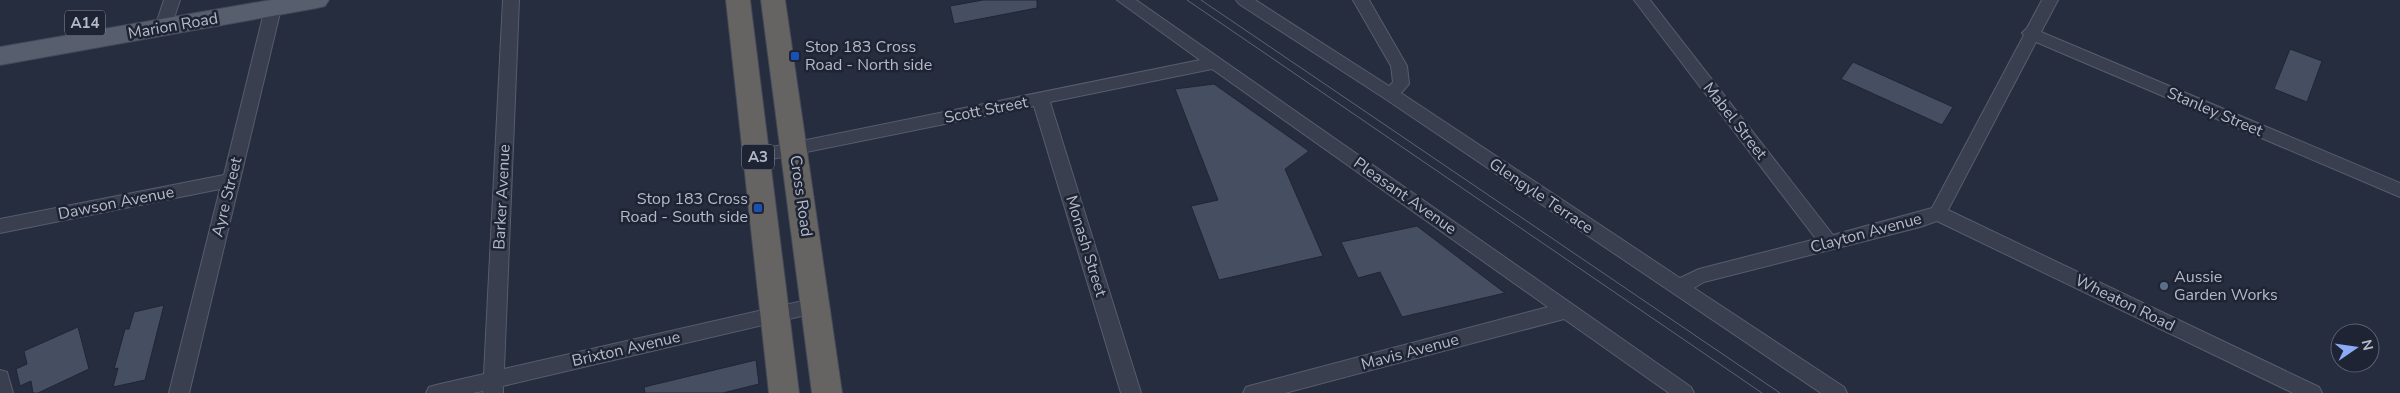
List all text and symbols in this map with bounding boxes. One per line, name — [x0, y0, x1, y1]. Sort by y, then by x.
street label: Marion Road — [126, 7, 220, 45]
road number: A14 — [65, 10, 105, 36]
place label: Stop 183 Cross Road - North side — [805, 36, 932, 76]
marker: Stop 183 Cross Road - North side — [789, 50, 801, 62]
street label: Mabel Street — [1698, 78, 1772, 165]
street label: Stanley Street — [2164, 82, 2267, 142]
street label: Scott Street — [942, 91, 1030, 129]
street label: Barker Avenue — [488, 144, 516, 250]
road number: A3 — [742, 144, 774, 170]
street label: Pleasant Avenue — [1349, 152, 1461, 240]
street label: Glengyle Terrace — [1485, 153, 1597, 239]
street label: Ayre Street — [206, 154, 248, 239]
street label: Cross Road — [784, 154, 818, 238]
street label: Dawson Avenue — [56, 181, 176, 225]
place label: Stop 183 Cross Road - South side — [620, 188, 748, 228]
street label: Monash Street — [1060, 193, 1112, 300]
marker: Stop 183 Cross Road - South side — [752, 202, 764, 214]
street label: Clayton Avenue — [1808, 208, 1924, 258]
place label: Aussie Garden Works — [2174, 266, 2278, 306]
street label: Wheaton Road — [2071, 269, 2179, 337]
marker: Aussie Garden Works — [2158, 280, 2170, 292]
north arrow — [2330, 323, 2380, 373]
street label: Brixton Avenue — [570, 326, 682, 372]
street label: Mavis Avenue — [1359, 328, 1461, 376]
text: N — [2357, 338, 2378, 352]

